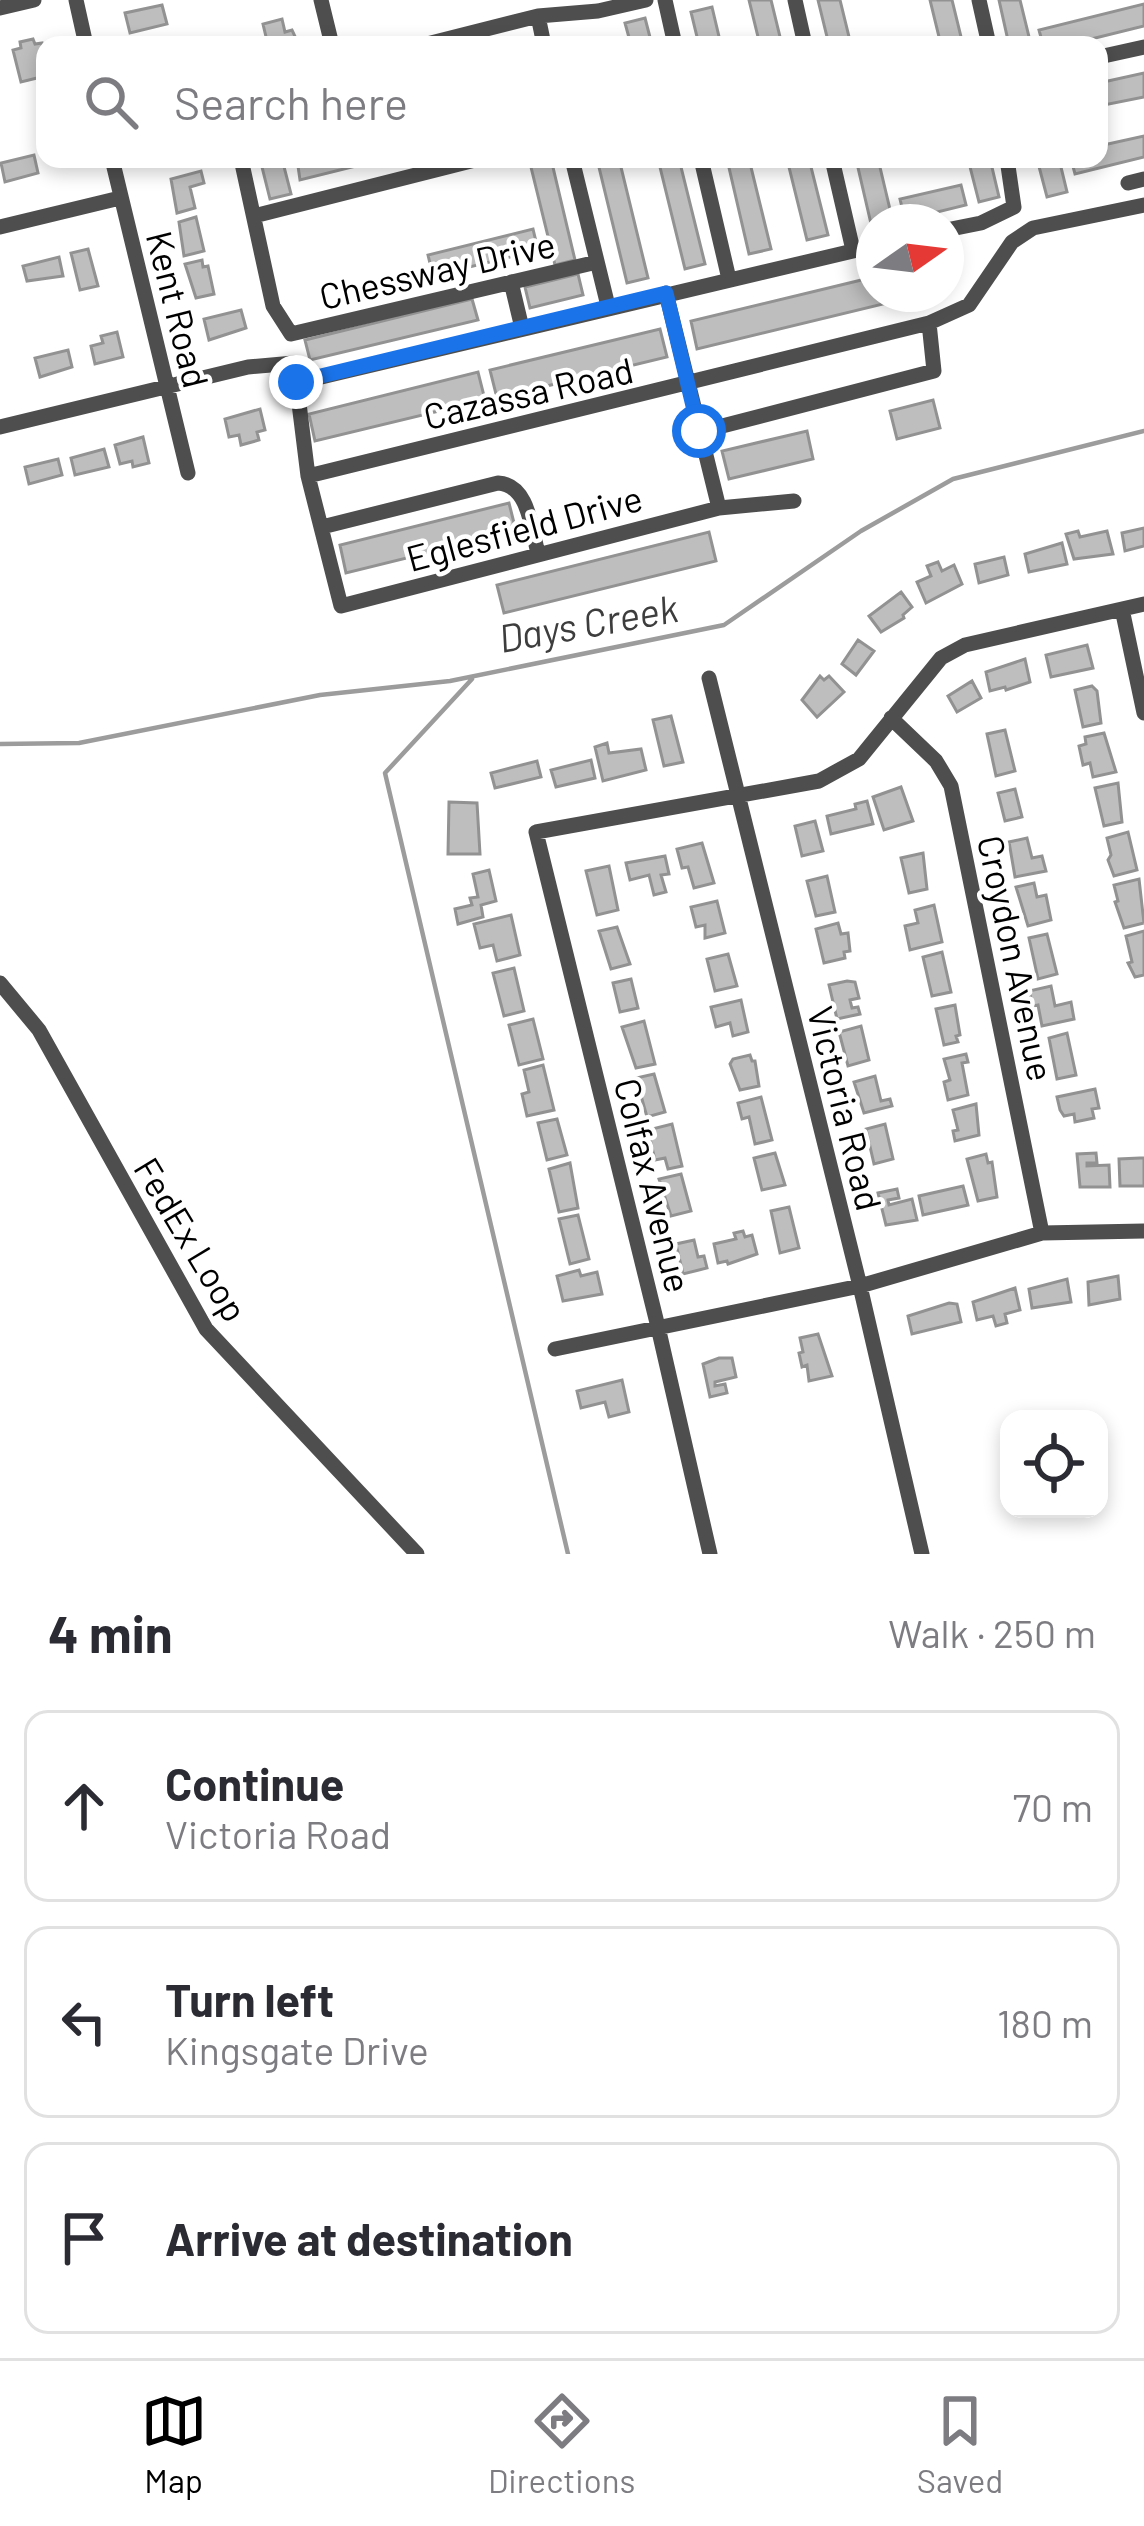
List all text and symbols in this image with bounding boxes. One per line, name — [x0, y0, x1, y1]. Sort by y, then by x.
search box — [36, 36, 1108, 168]
icon: search — [78, 69, 144, 135]
text: Search here — [174, 75, 408, 129]
north arrow — [856, 204, 964, 312]
street label: Chessway Drive — [315, 221, 559, 317]
street label: Kent Road — [139, 226, 219, 392]
street label: Cazassa Road — [419, 347, 637, 437]
route end — [269, 355, 323, 409]
route start — [672, 404, 726, 458]
street label: Eglesfield Drive — [402, 475, 646, 579]
water label: Days Creek — [495, 583, 681, 661]
street label: Croydon Avenue — [970, 831, 1064, 1085]
street label: Victoria Road — [800, 1002, 892, 1214]
street label: Colfax Avenue — [607, 1074, 701, 1296]
street label: FedEx Loop — [126, 1149, 258, 1329]
map controls — [1000, 1410, 1108, 1518]
button: locate — [1000, 1410, 1108, 1518]
text: 4 min — [48, 1602, 173, 1663]
text: Walk · 250 m — [888, 1609, 1096, 1656]
text: Continue — [165, 1756, 344, 1810]
icon: ahead — [51, 1773, 117, 1839]
text: 70 m — [1012, 1783, 1093, 1830]
text: Victoria Road — [165, 1810, 391, 1857]
text: Turn left — [165, 1972, 334, 2026]
icon: left — [51, 1989, 117, 2055]
text: 180 m — [997, 1999, 1093, 2046]
text: Kingsgate Drive — [165, 2026, 429, 2073]
icon: arrive — [51, 2205, 117, 2271]
text: Arrive at destination — [165, 2211, 573, 2265]
tab: Map — [141, 2388, 207, 2500]
tab: Directions — [488, 2388, 635, 2500]
tab: Saved — [917, 2388, 1003, 2500]

